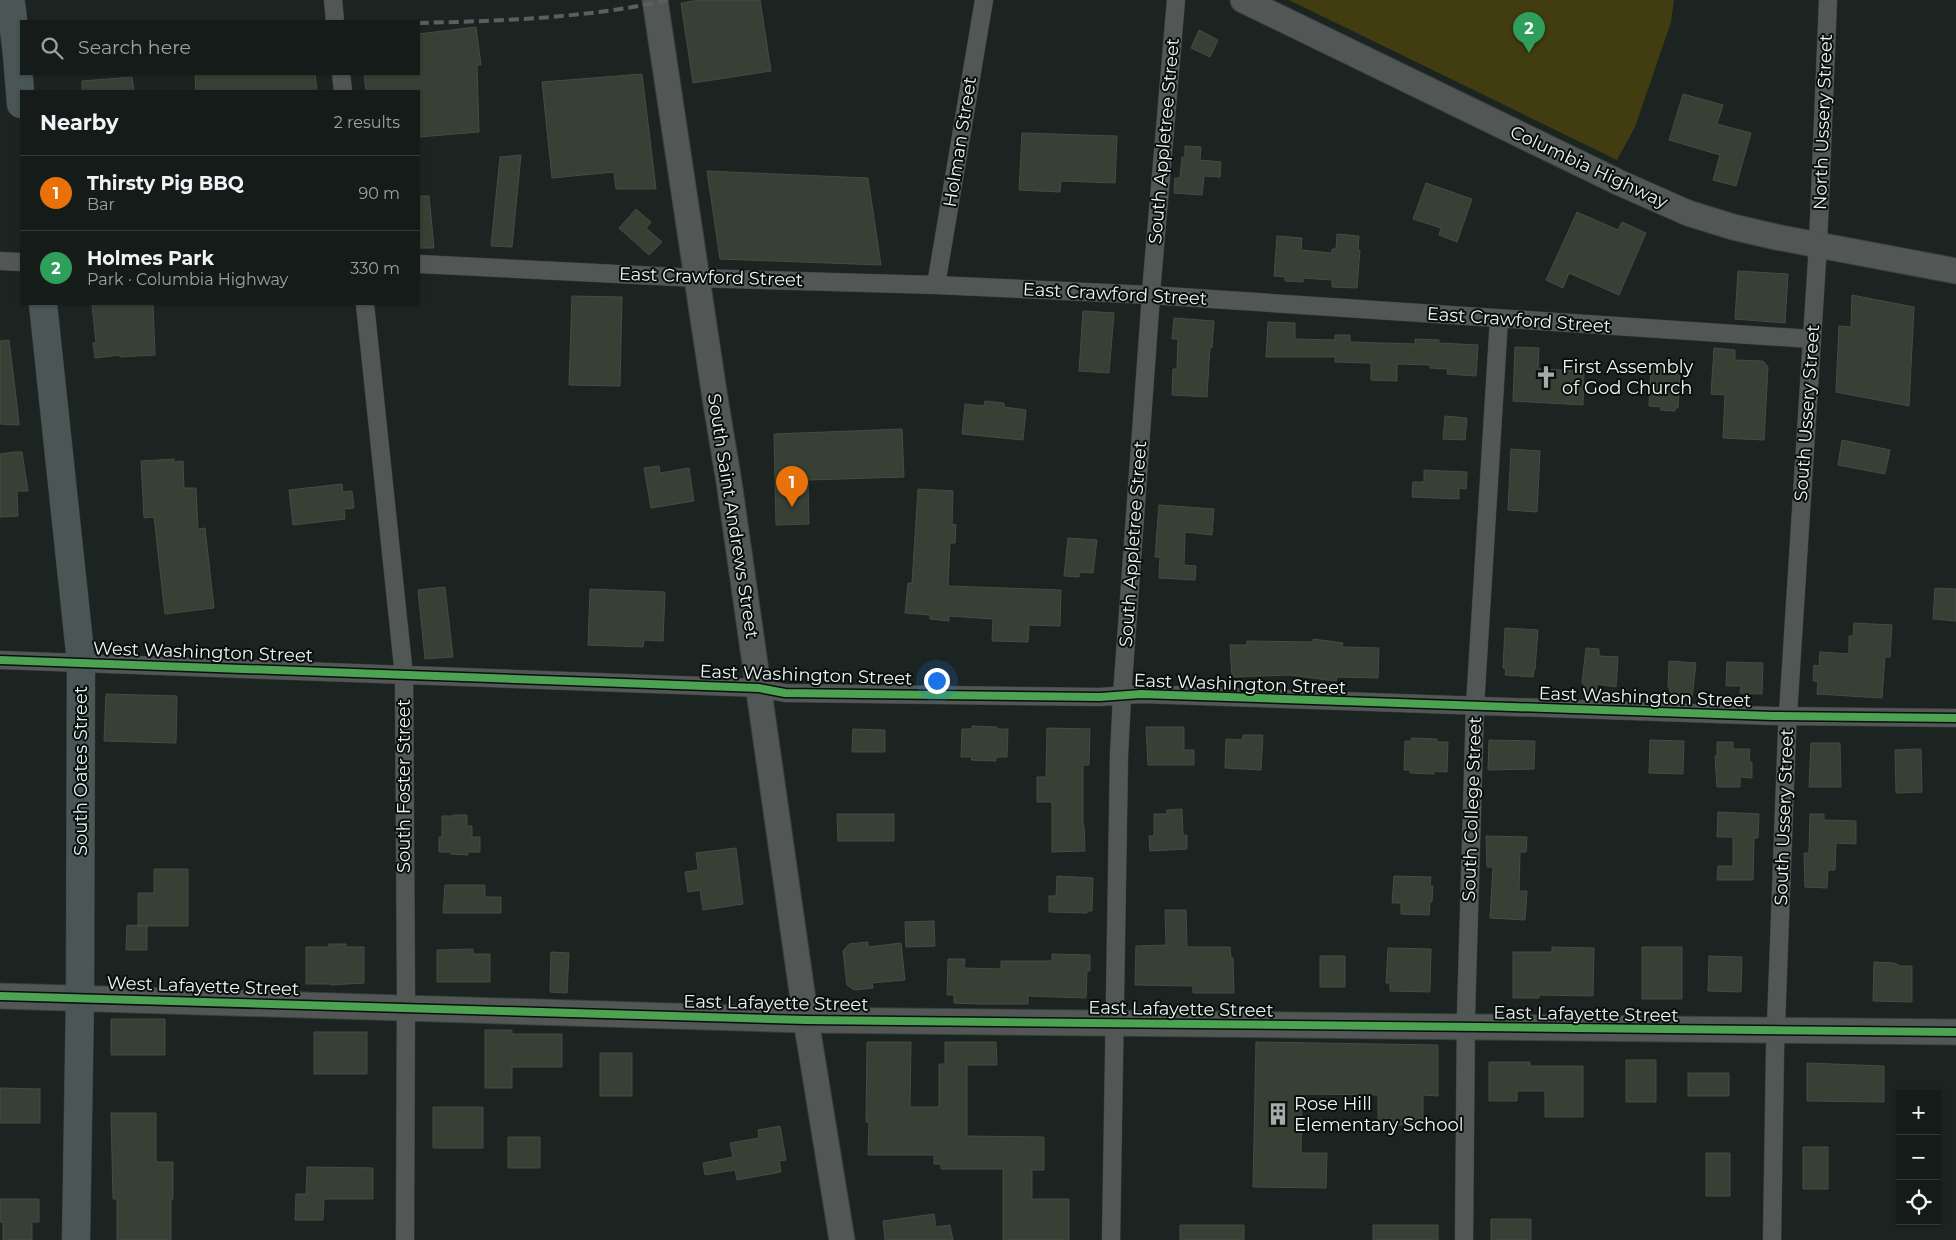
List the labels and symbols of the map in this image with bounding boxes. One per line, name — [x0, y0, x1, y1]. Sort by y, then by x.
pin: 2 — [1513, 12, 1545, 53]
street label: North Ussery Street — [1809, 34, 1837, 210]
street label: South Appletree Street — [1144, 37, 1184, 245]
street label: Holman Street — [939, 75, 981, 209]
street label: Columbia Highway — [1507, 121, 1672, 213]
street label: East Crawford Street — [618, 263, 804, 291]
street label: East Crawford Street — [1022, 278, 1208, 310]
street label: East Crawford Street — [1426, 303, 1612, 337]
street label: South Ussery Street — [1790, 324, 1824, 502]
place label: First Assembly of God Church — [1562, 356, 1694, 399]
church icon: First Assembly of God Church — [1533, 364, 1559, 390]
street label: South Saint Andrews Street — [703, 392, 763, 640]
street label: South Appletree Street — [1115, 440, 1151, 648]
pin: 1 — [776, 466, 808, 507]
street label: West Washington Street — [93, 637, 313, 667]
street label: East Washington Street — [699, 660, 913, 690]
your location — [924, 668, 950, 694]
street label: East Washington Street — [1133, 669, 1347, 699]
street label: East Washington Street — [1538, 682, 1752, 712]
street label: South Oates Street — [70, 686, 92, 856]
street label: South Foster Street — [393, 699, 415, 873]
street label: South College Street — [1458, 716, 1486, 902]
street label: South Ussery Street — [1770, 728, 1798, 906]
street label: West Lafayette Street — [106, 972, 300, 1000]
street label: East Lafayette Street — [683, 990, 869, 1016]
street label: East Lafayette Street — [1088, 996, 1274, 1022]
street label: East Lafayette Street — [1493, 1001, 1679, 1027]
place label: Rose Hill Elementary School — [1294, 1093, 1464, 1136]
building icon: Rose Hill Elementary School — [1265, 1101, 1291, 1127]

